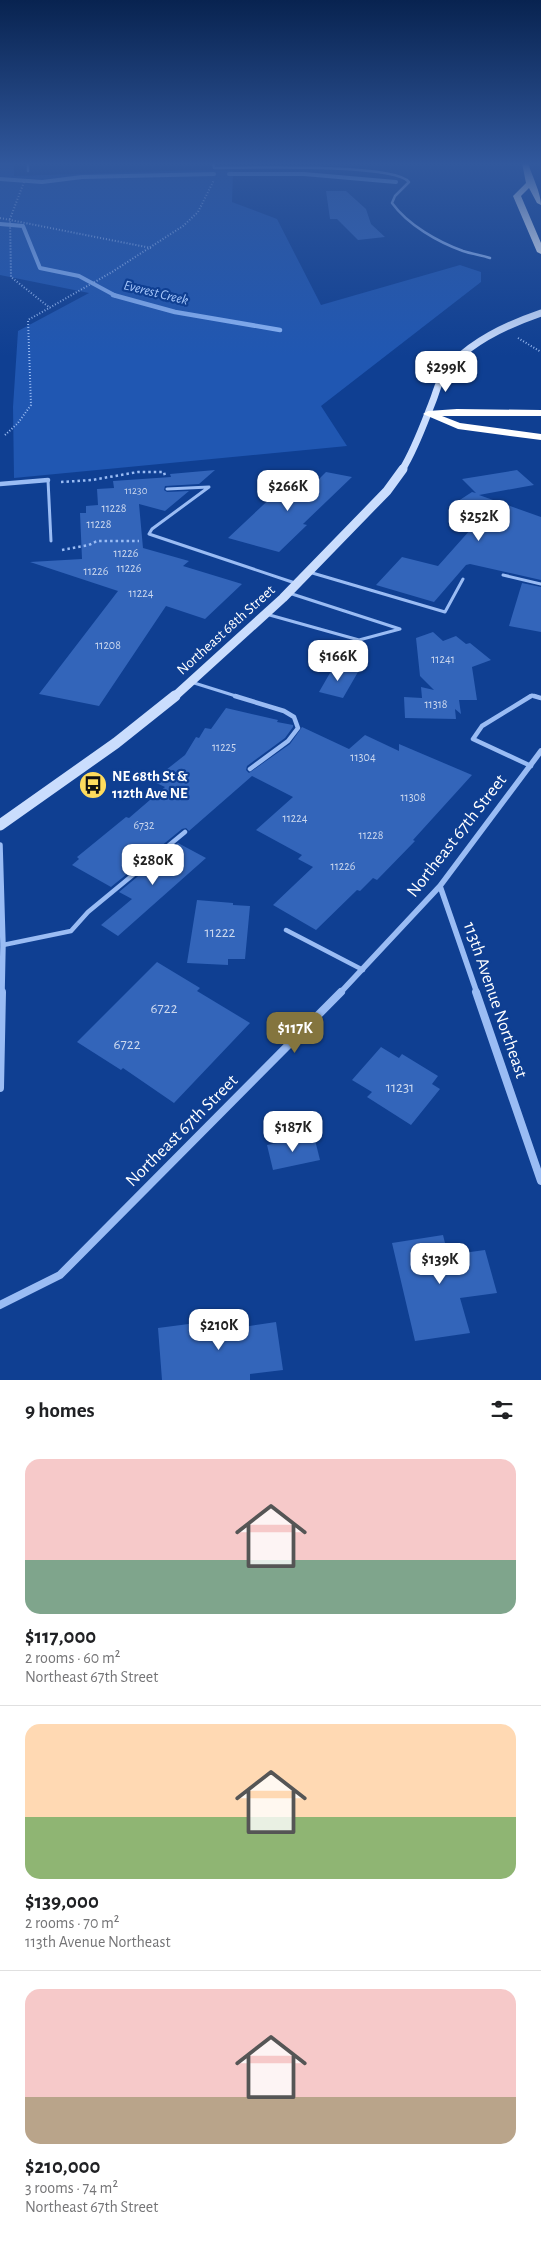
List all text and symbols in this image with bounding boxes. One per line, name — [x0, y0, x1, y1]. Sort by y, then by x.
water label: Everest Creek — [122, 278, 190, 308]
pin: $299K — [411, 350, 481, 393]
text: $299K — [426, 359, 466, 375]
pin: $266K — [253, 470, 323, 512]
text: $266K — [268, 478, 308, 494]
house number: 11230 — [125, 485, 148, 496]
pin: $252K — [444, 500, 514, 542]
house number: 11228 — [102, 502, 127, 514]
text: $252K — [460, 508, 498, 524]
house number: 11228 — [87, 518, 112, 530]
house number: 11226 — [114, 547, 139, 559]
house number: 11226 — [117, 562, 142, 574]
house number: 11226 — [84, 565, 109, 577]
street label: Northeast 68th Street — [174, 582, 278, 678]
house number: 11224 — [129, 587, 154, 599]
house number: 11208 — [95, 639, 121, 651]
pin: $166K — [303, 640, 373, 682]
text: $166K — [319, 648, 357, 664]
house number: 11241 — [431, 653, 455, 665]
house number: 11318 — [424, 698, 448, 710]
house number: 11225 — [212, 741, 236, 753]
house number: 11304 — [350, 751, 376, 763]
place label: NE 68th St & 112th Ave NE — [112, 769, 188, 801]
bus stop icon: NE 68th St & 112th Ave NE — [78, 770, 108, 800]
street label: Northeast 67th Street — [404, 771, 510, 901]
house number: 11308 — [400, 791, 426, 803]
house number: 11224 — [283, 812, 308, 824]
house number: 6732 — [133, 819, 155, 831]
house number: 11228 — [359, 829, 384, 841]
pin: $280K — [118, 844, 188, 886]
text: $280K — [133, 852, 173, 868]
house number: 11226 — [331, 860, 356, 872]
street label: 113th Avenue Northeast — [460, 920, 530, 1081]
house number: 11222 — [205, 925, 236, 940]
house number: 6722 — [151, 1001, 178, 1016]
pin: $117K — [260, 1012, 330, 1054]
text: $117K — [278, 1020, 312, 1036]
house number: 6722 — [114, 1037, 141, 1052]
street label: Northeast 67th Street — [123, 1071, 242, 1190]
house number: 11231 — [386, 1080, 414, 1095]
pin: $187K — [258, 1110, 328, 1153]
text: $187K — [274, 1119, 312, 1135]
pin: $139K — [405, 1242, 475, 1285]
text: $139K — [422, 1251, 458, 1267]
pin: $210K — [184, 1308, 254, 1351]
text: $210K — [200, 1317, 238, 1333]
icon: filters — [488, 1396, 516, 1424]
text: 9 homes — [25, 1400, 95, 1421]
icon: home — [226, 1491, 316, 1581]
text: $117,000 — [25, 1626, 96, 1647]
text: 2 rooms · 60 m² — [25, 1650, 120, 1666]
text: Northeast 67th Street — [25, 1669, 158, 1685]
icon: home — [226, 1757, 316, 1847]
text: $139,000 — [25, 1891, 99, 1912]
text: 2 rooms · 70 m² — [25, 1915, 119, 1931]
text: 113th Avenue Northeast — [25, 1934, 171, 1950]
icon: home — [226, 2022, 316, 2112]
text: $210,000 — [25, 2156, 100, 2177]
text: 3 rooms · 74 m² — [25, 2180, 118, 2196]
text: Northeast 67th Street — [25, 2199, 158, 2215]

